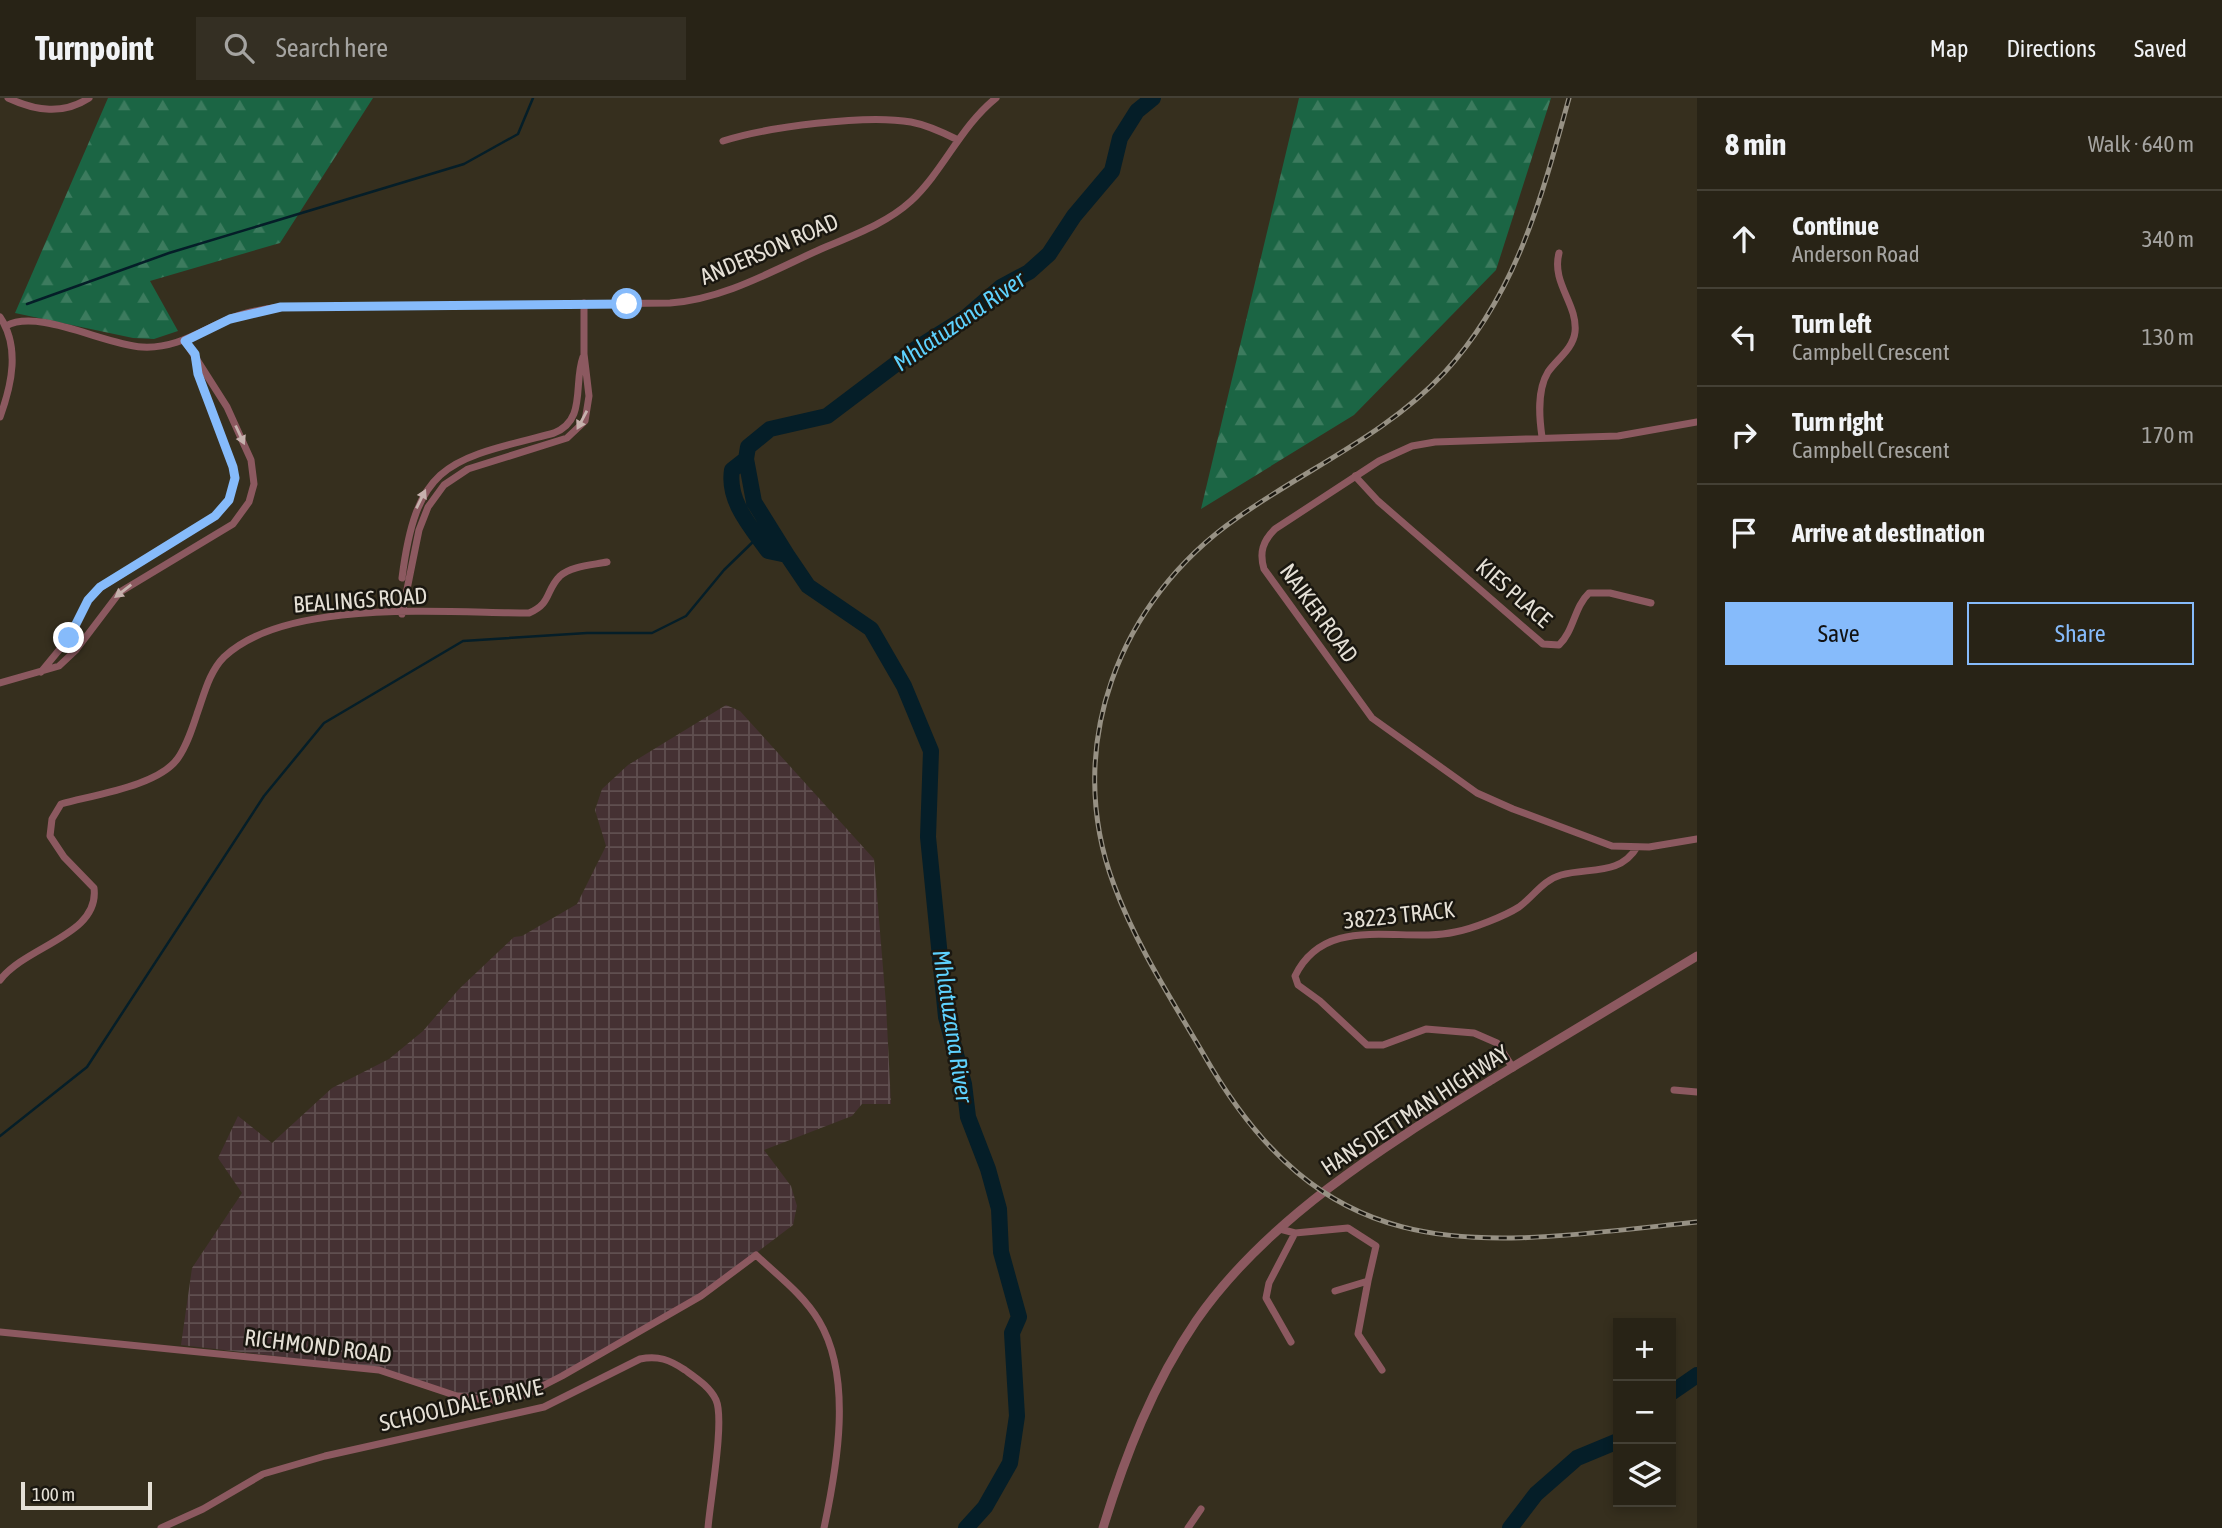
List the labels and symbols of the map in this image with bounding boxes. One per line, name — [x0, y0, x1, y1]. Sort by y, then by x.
street label: ANDERSON ROAD — [696, 208, 842, 290]
water label: Mhlatuzana River — [888, 265, 1031, 376]
route start — [611, 288, 642, 319]
one-way arrow — [577, 411, 589, 431]
one-way arrow — [234, 425, 246, 445]
one-way arrow — [414, 489, 426, 509]
street label: KIES PLACE — [1471, 553, 1557, 633]
street label: NAIKER ROAD — [1275, 559, 1363, 667]
street label: BEALINGS ROAD — [292, 582, 428, 618]
one-way arrow — [114, 584, 132, 599]
route end — [53, 622, 84, 653]
street label: 38223 TRACK — [1342, 896, 1457, 934]
water label: Mhlatuzana River — [928, 948, 979, 1105]
street label: HANS DETTMAN HIGHWAY — [1316, 1039, 1514, 1180]
street label: RICHMOND ROAD — [243, 1324, 393, 1368]
street label: SCHOOLDALE DRIVE — [377, 1374, 545, 1436]
scale bar — [21, 1479, 152, 1511]

